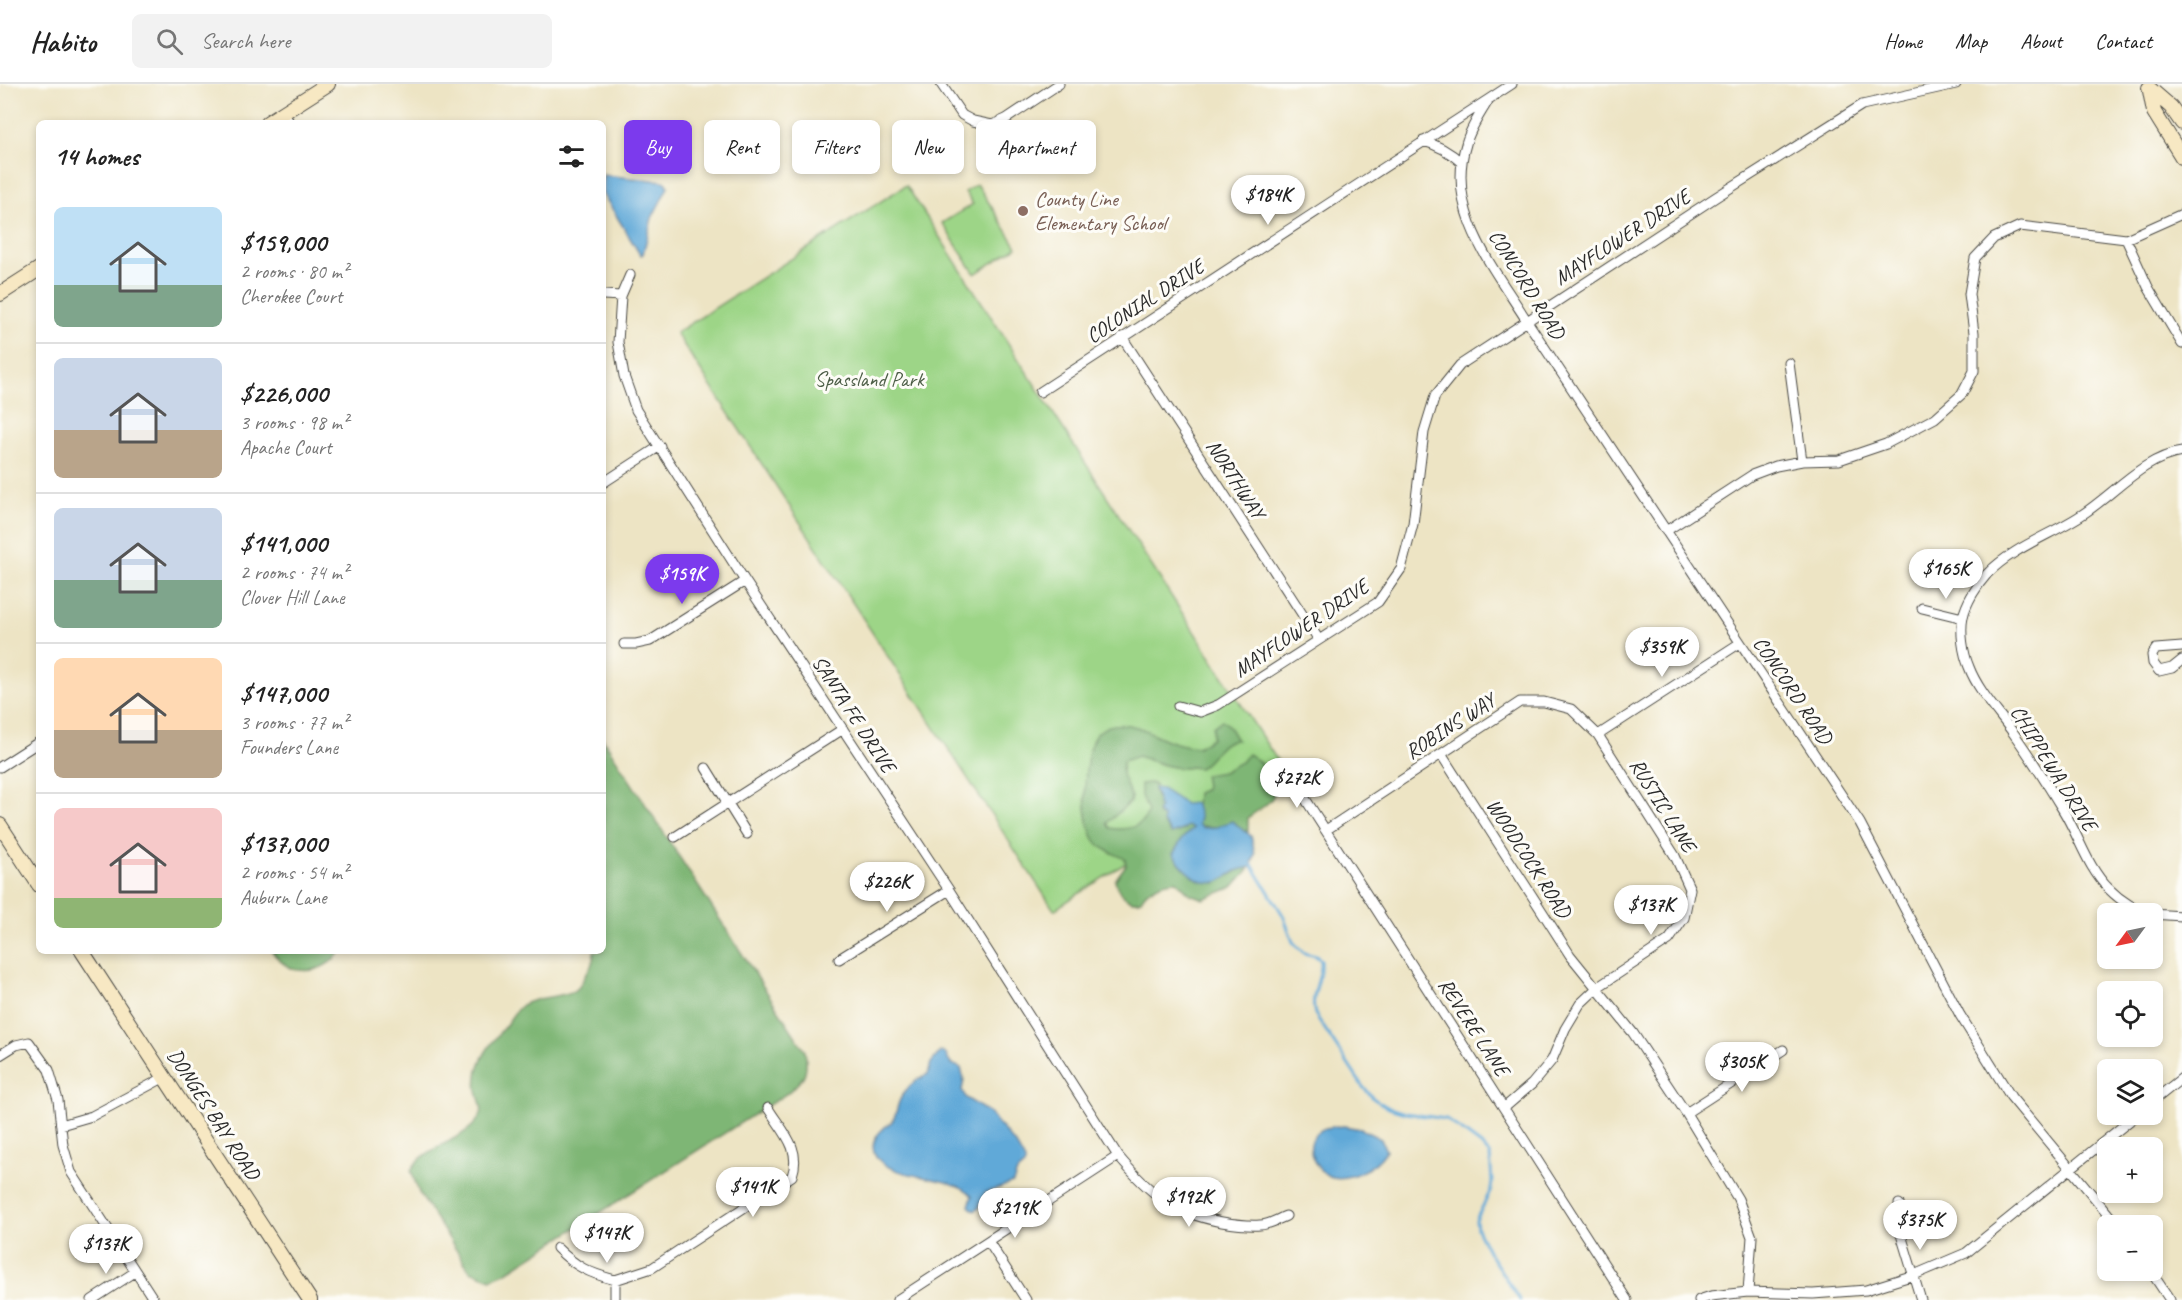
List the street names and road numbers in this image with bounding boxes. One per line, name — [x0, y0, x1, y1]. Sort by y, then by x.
street label: MAYFLOWER DRIVE — [1549, 182, 1697, 291]
street label: CONCORD ROAD — [1483, 225, 1572, 345]
street label: COLONIAL DRIVE — [1081, 252, 1211, 349]
street label: NORTHWAY — [1201, 434, 1273, 526]
street label: MAYFLOWER DRIVE — [1229, 572, 1375, 683]
street label: CONCORD ROAD — [1748, 631, 1839, 750]
street label: SANTA FE DRIVE — [806, 651, 903, 780]
street label: ROBINS WAY — [1400, 685, 1503, 765]
street label: CHIPPEWA DRIVE — [2005, 700, 2104, 838]
street label: RUSTIC LANE — [1624, 753, 1703, 859]
street label: WOODCOCK ROAD — [1481, 794, 1578, 924]
street label: REVERE LANE — [1433, 973, 1517, 1083]
street label: DONGES BAY ROAD — [162, 1044, 267, 1186]

